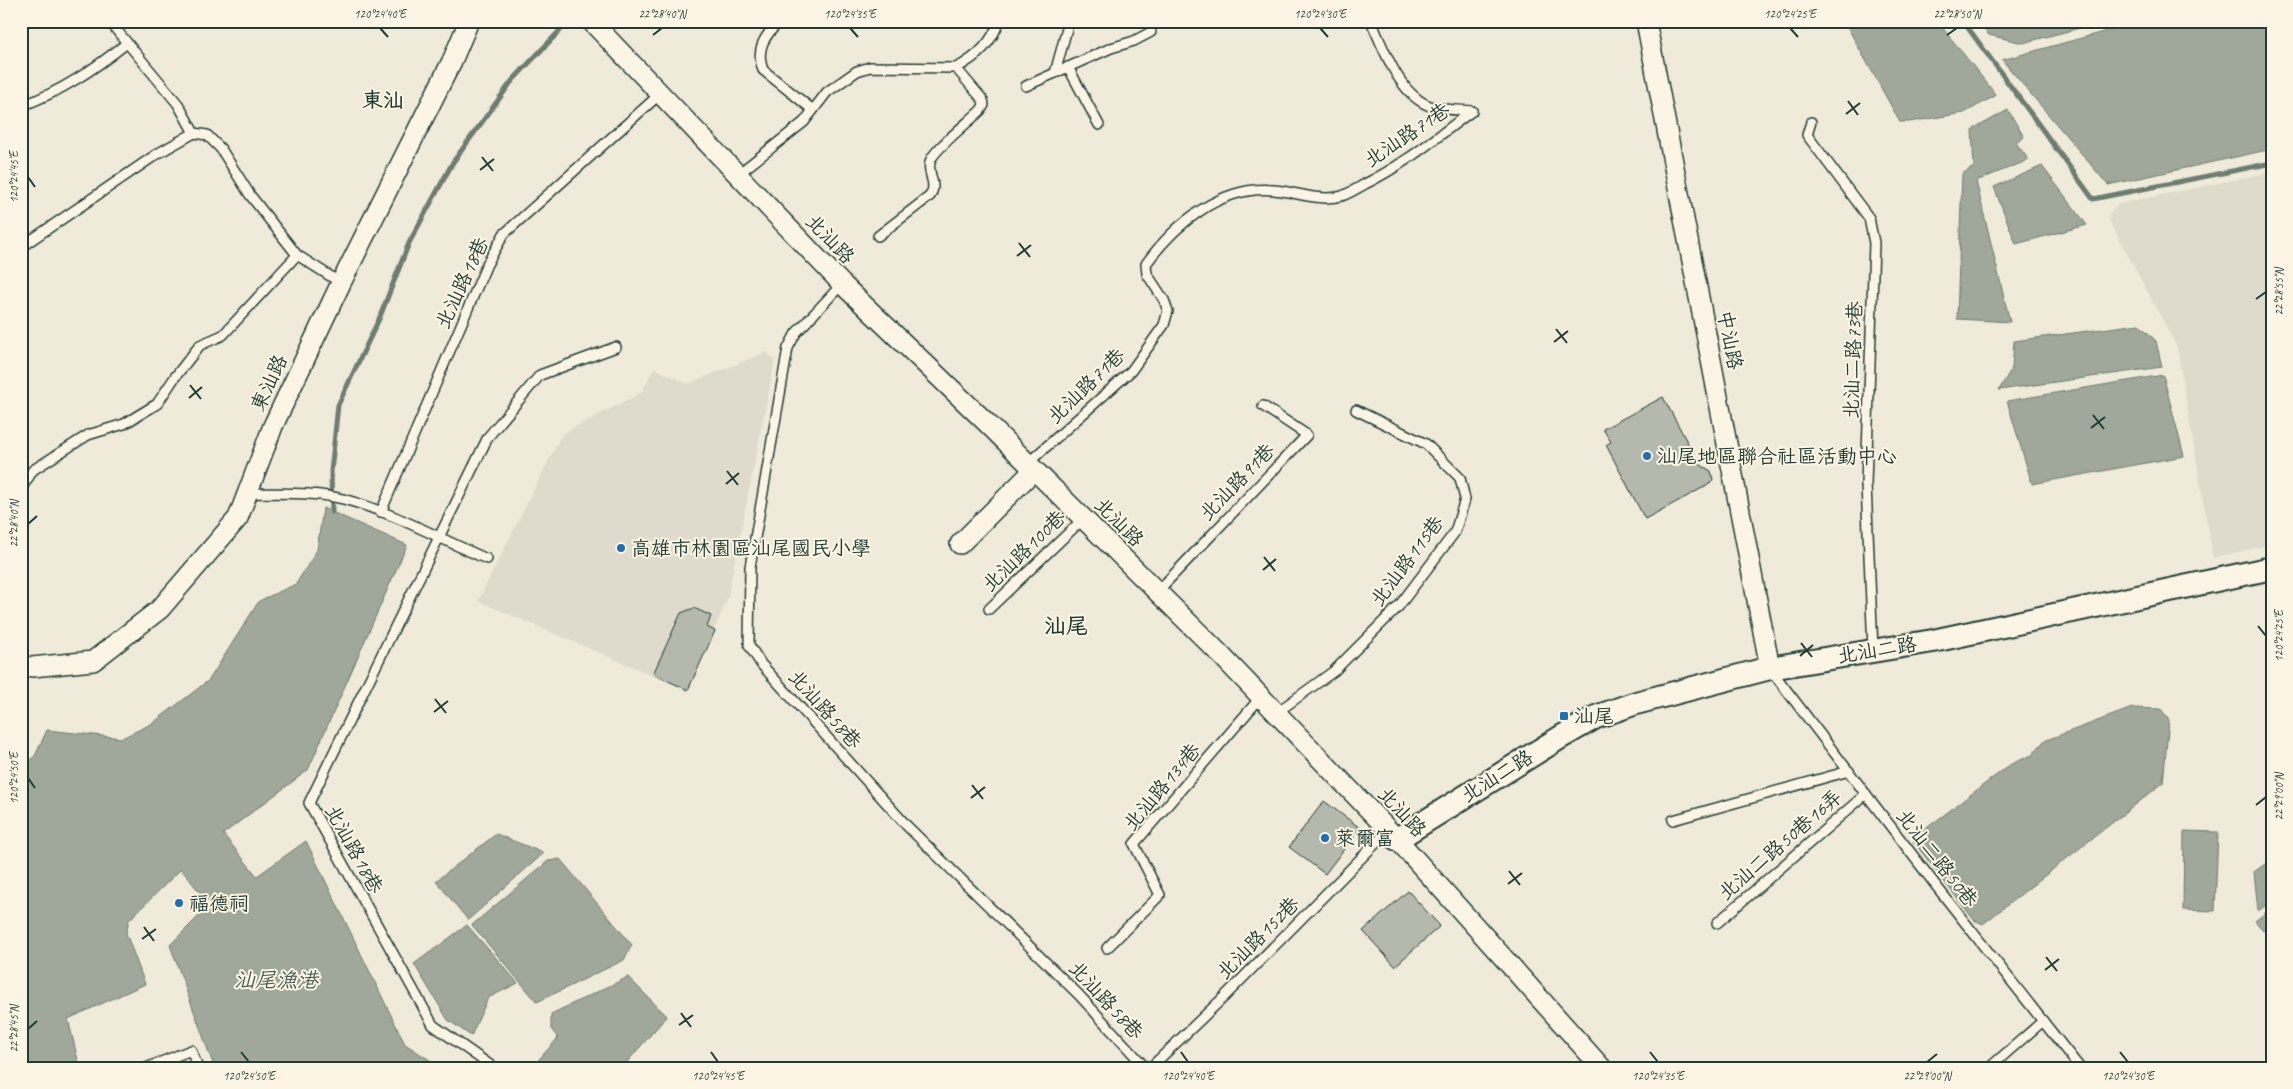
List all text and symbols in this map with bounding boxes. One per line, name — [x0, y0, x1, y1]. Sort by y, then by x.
text: 120°24'40"E — [354, 6, 408, 22]
text: 22°28'40"N — [638, 6, 687, 22]
text: 120°24'35"E — [824, 6, 878, 22]
text: 120°24'30"E — [1294, 6, 1348, 22]
text: 120°24'25"E — [1764, 6, 1818, 22]
text: 22°28'50"N — [1933, 6, 1982, 22]
district label: 東汕 — [362, 87, 404, 113]
street label: 北汕路71巷 — [1359, 97, 1455, 173]
text: 120°24'45"E — [6, 149, 22, 203]
street label: 北汕路 — [800, 209, 861, 270]
street label: 北汕路18巷 — [430, 232, 494, 333]
text: 22°28'55"N — [2271, 267, 2287, 316]
street label: 北汕二路73巷 — [1838, 300, 1868, 419]
street label: 中汕路 — [1712, 308, 1748, 373]
street label: 北汕路71巷 — [1042, 342, 1131, 429]
street label: 東汕路 — [245, 350, 293, 415]
street label: 北汕路91巷 — [1194, 437, 1281, 526]
place label: 汕尾地區聯合社區活動中心 — [1657, 444, 1897, 469]
marker: 汕尾地區聯合社區活動中心 — [1641, 450, 1653, 462]
street label: 北汕路 — [1089, 492, 1150, 553]
text: 22°28'40"N — [6, 499, 22, 548]
street label: 北汕路100巷 — [977, 504, 1072, 597]
street label: 北汕路115巷 — [1365, 510, 1450, 611]
place label: 高雄市林園區汕尾國民小學 — [631, 536, 871, 561]
marker: 高雄市林園區汕尾國民小學 — [615, 542, 627, 554]
text: 120°24'25"E — [2271, 608, 2287, 662]
district label: 汕尾 — [1044, 612, 1088, 640]
street label: 北汕二路 — [1836, 631, 1919, 669]
street label: 北汕路58巷 — [783, 664, 868, 755]
place label: 汕尾 — [1574, 704, 1614, 729]
marker: 汕尾 — [1558, 710, 1570, 722]
street label: 北汕路134巷 — [1118, 737, 1207, 836]
street label: 北汕二路 — [1456, 744, 1538, 808]
text: 120°24'50"E — [6, 750, 22, 804]
text: 22°29'00"N — [2271, 772, 2287, 821]
street label: 北汕路 — [1372, 782, 1432, 843]
street label: 北汕二路50巷16弄 — [1713, 784, 1847, 906]
street label: 北汕路18巷 — [319, 800, 389, 899]
street label: 北汕二路50巷 — [1891, 804, 1984, 913]
place label: 萊爾富 — [1335, 826, 1395, 851]
marker: 萊爾富 — [1319, 832, 1331, 844]
place label: 福德祠 — [189, 891, 249, 916]
street label: 北汕路152巷 — [1211, 891, 1305, 985]
marker: 福德祠 — [173, 897, 185, 909]
street label: 北汕路58巷 — [1063, 956, 1149, 1045]
water label: 汕尾漁港 — [234, 967, 320, 993]
text: 22°28'45"N — [6, 1004, 22, 1053]
text: 120°24'50"E — [223, 1068, 277, 1084]
text: 120°24'45"E — [692, 1068, 746, 1084]
text: 120°24'40"E — [1162, 1068, 1216, 1084]
text: 120°24'35"E — [1632, 1068, 1686, 1084]
text: 22°29'00"N — [1903, 1068, 1952, 1084]
text: 120°24'30"E — [2102, 1068, 2156, 1084]

